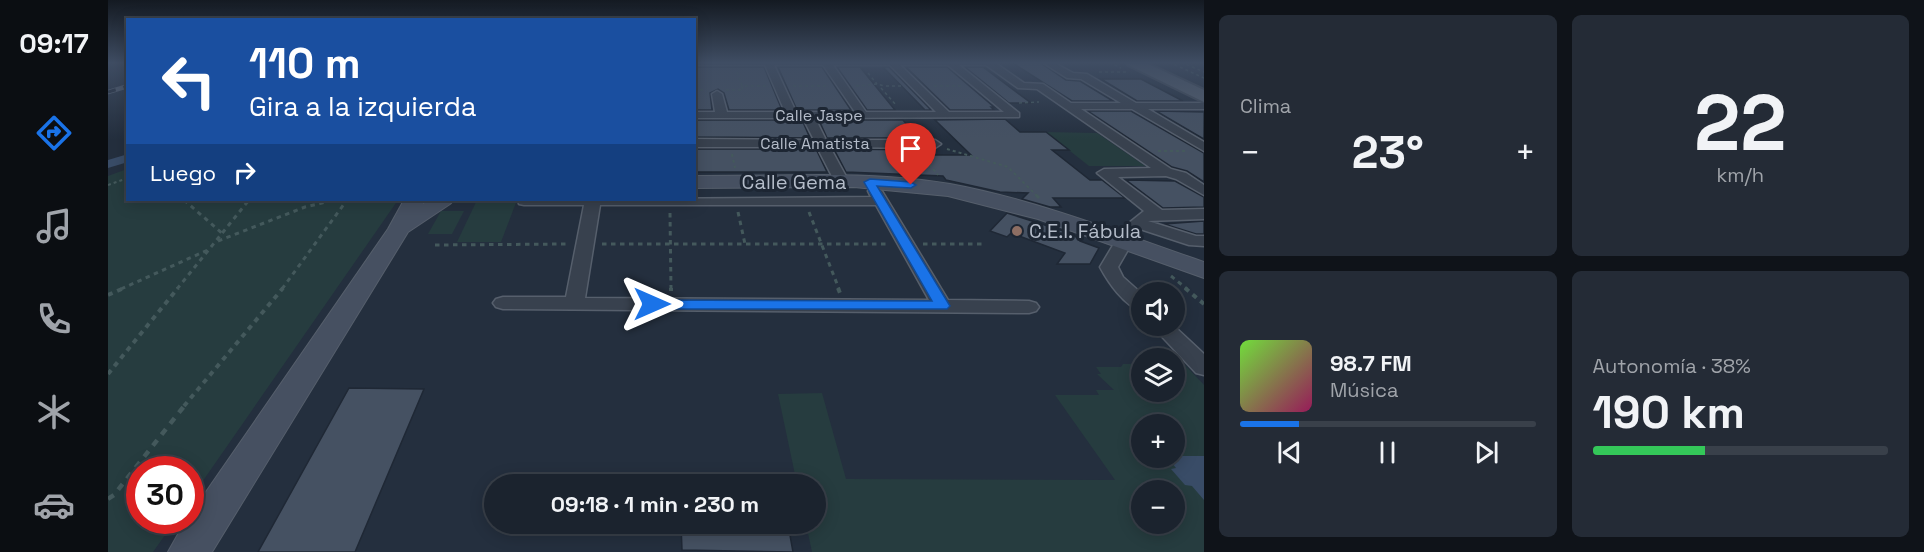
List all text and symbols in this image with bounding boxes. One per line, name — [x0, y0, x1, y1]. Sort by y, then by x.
text: 09:17 — [19, 26, 89, 61]
text: 110 m — [249, 37, 361, 90]
icon: left — [150, 42, 228, 120]
text: 22 — [1694, 73, 1787, 173]
text: Gira a la izquierda — [249, 89, 476, 124]
text: Clima — [1240, 93, 1291, 119]
street label: Calle Jaspe — [775, 105, 863, 126]
icon: directions — [33, 112, 75, 154]
pin — [885, 123, 936, 185]
text: 23° — [1352, 124, 1424, 181]
icon: arrive — [894, 132, 927, 165]
text: − — [1240, 132, 1260, 174]
text: + — [1515, 132, 1535, 174]
street label: Calle Amatista — [760, 133, 870, 154]
icon: right — [228, 156, 261, 189]
text: Luego — [150, 159, 216, 187]
text: km/h — [1716, 162, 1764, 188]
street label: Calle Gema — [742, 169, 846, 195]
icon: music — [33, 205, 75, 247]
place label: C.E.I. Fábula — [1029, 218, 1141, 244]
marker: C.E.I. Fábula — [1010, 224, 1024, 238]
position arrow — [620, 272, 684, 336]
map controls — [1131, 282, 1185, 534]
button: sound — [1131, 282, 1185, 336]
icon: phone — [33, 298, 75, 340]
button: layers — [1131, 348, 1185, 402]
text: 98.7 FM — [1330, 349, 1412, 377]
text: Autonomía · 38% — [1593, 353, 1751, 379]
text: Música — [1330, 377, 1398, 403]
text: 190 km — [1593, 384, 1745, 441]
icon: climate — [33, 391, 75, 433]
button: + — [1131, 414, 1185, 468]
icon: previous — [1273, 436, 1306, 469]
icon: pause — [1371, 436, 1404, 469]
icon: next — [1470, 436, 1503, 469]
speed limit sign: 30 — [126, 456, 204, 534]
button: − — [1131, 480, 1185, 534]
icon: car — [33, 484, 75, 526]
text: 09:18 · 1 min · 230 m — [551, 490, 759, 518]

